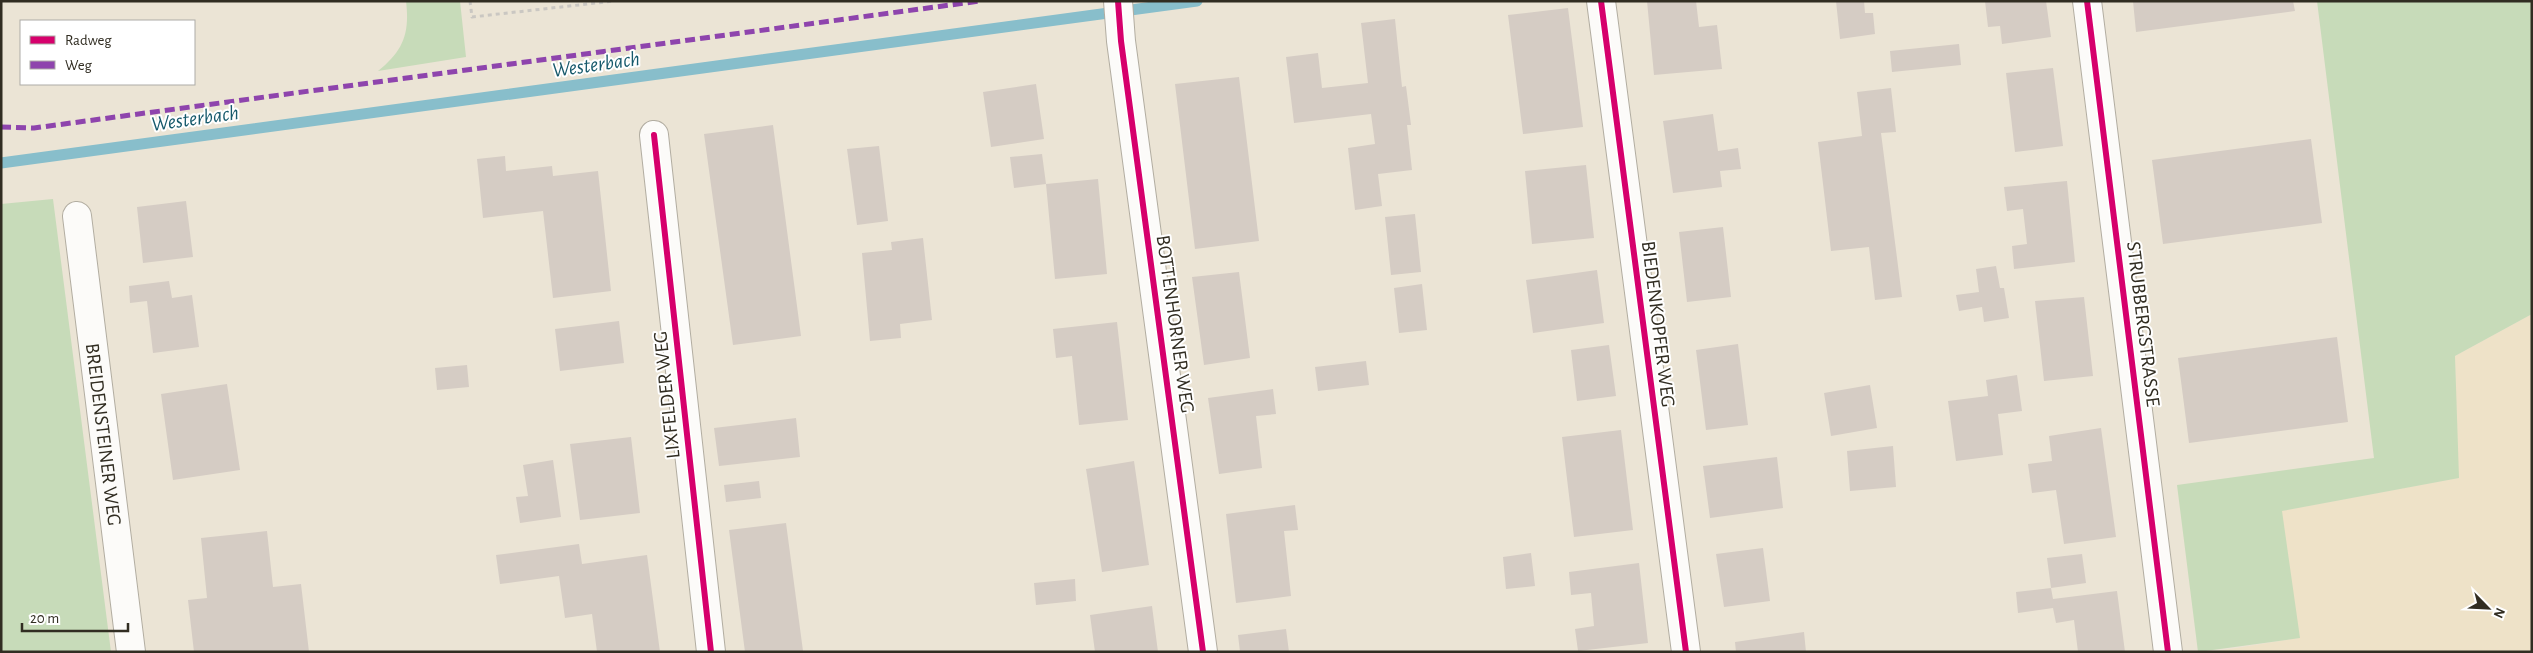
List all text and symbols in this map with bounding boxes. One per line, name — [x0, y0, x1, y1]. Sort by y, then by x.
legend — [20, 20, 195, 85]
text: Radweg — [65, 33, 112, 48]
water label: Westerbach — [551, 48, 641, 81]
text: Weg — [65, 58, 93, 73]
water label: Westerbach — [150, 102, 240, 135]
street label: BOTTENHORNER WEG — [1153, 234, 1197, 414]
street label: BIEDENKOPFER WEG — [1638, 240, 1678, 408]
street label: STRUBBERGSTRASSE — [2123, 240, 2163, 408]
street label: LIXFELDER WEG — [650, 330, 684, 460]
street label: BREIDENSTEINER WEG — [82, 342, 124, 527]
north arrow — [2463, 583, 2513, 633]
scale bar — [22, 600, 129, 632]
text: N — [2491, 606, 2507, 620]
text: 20 m — [30, 611, 59, 626]

